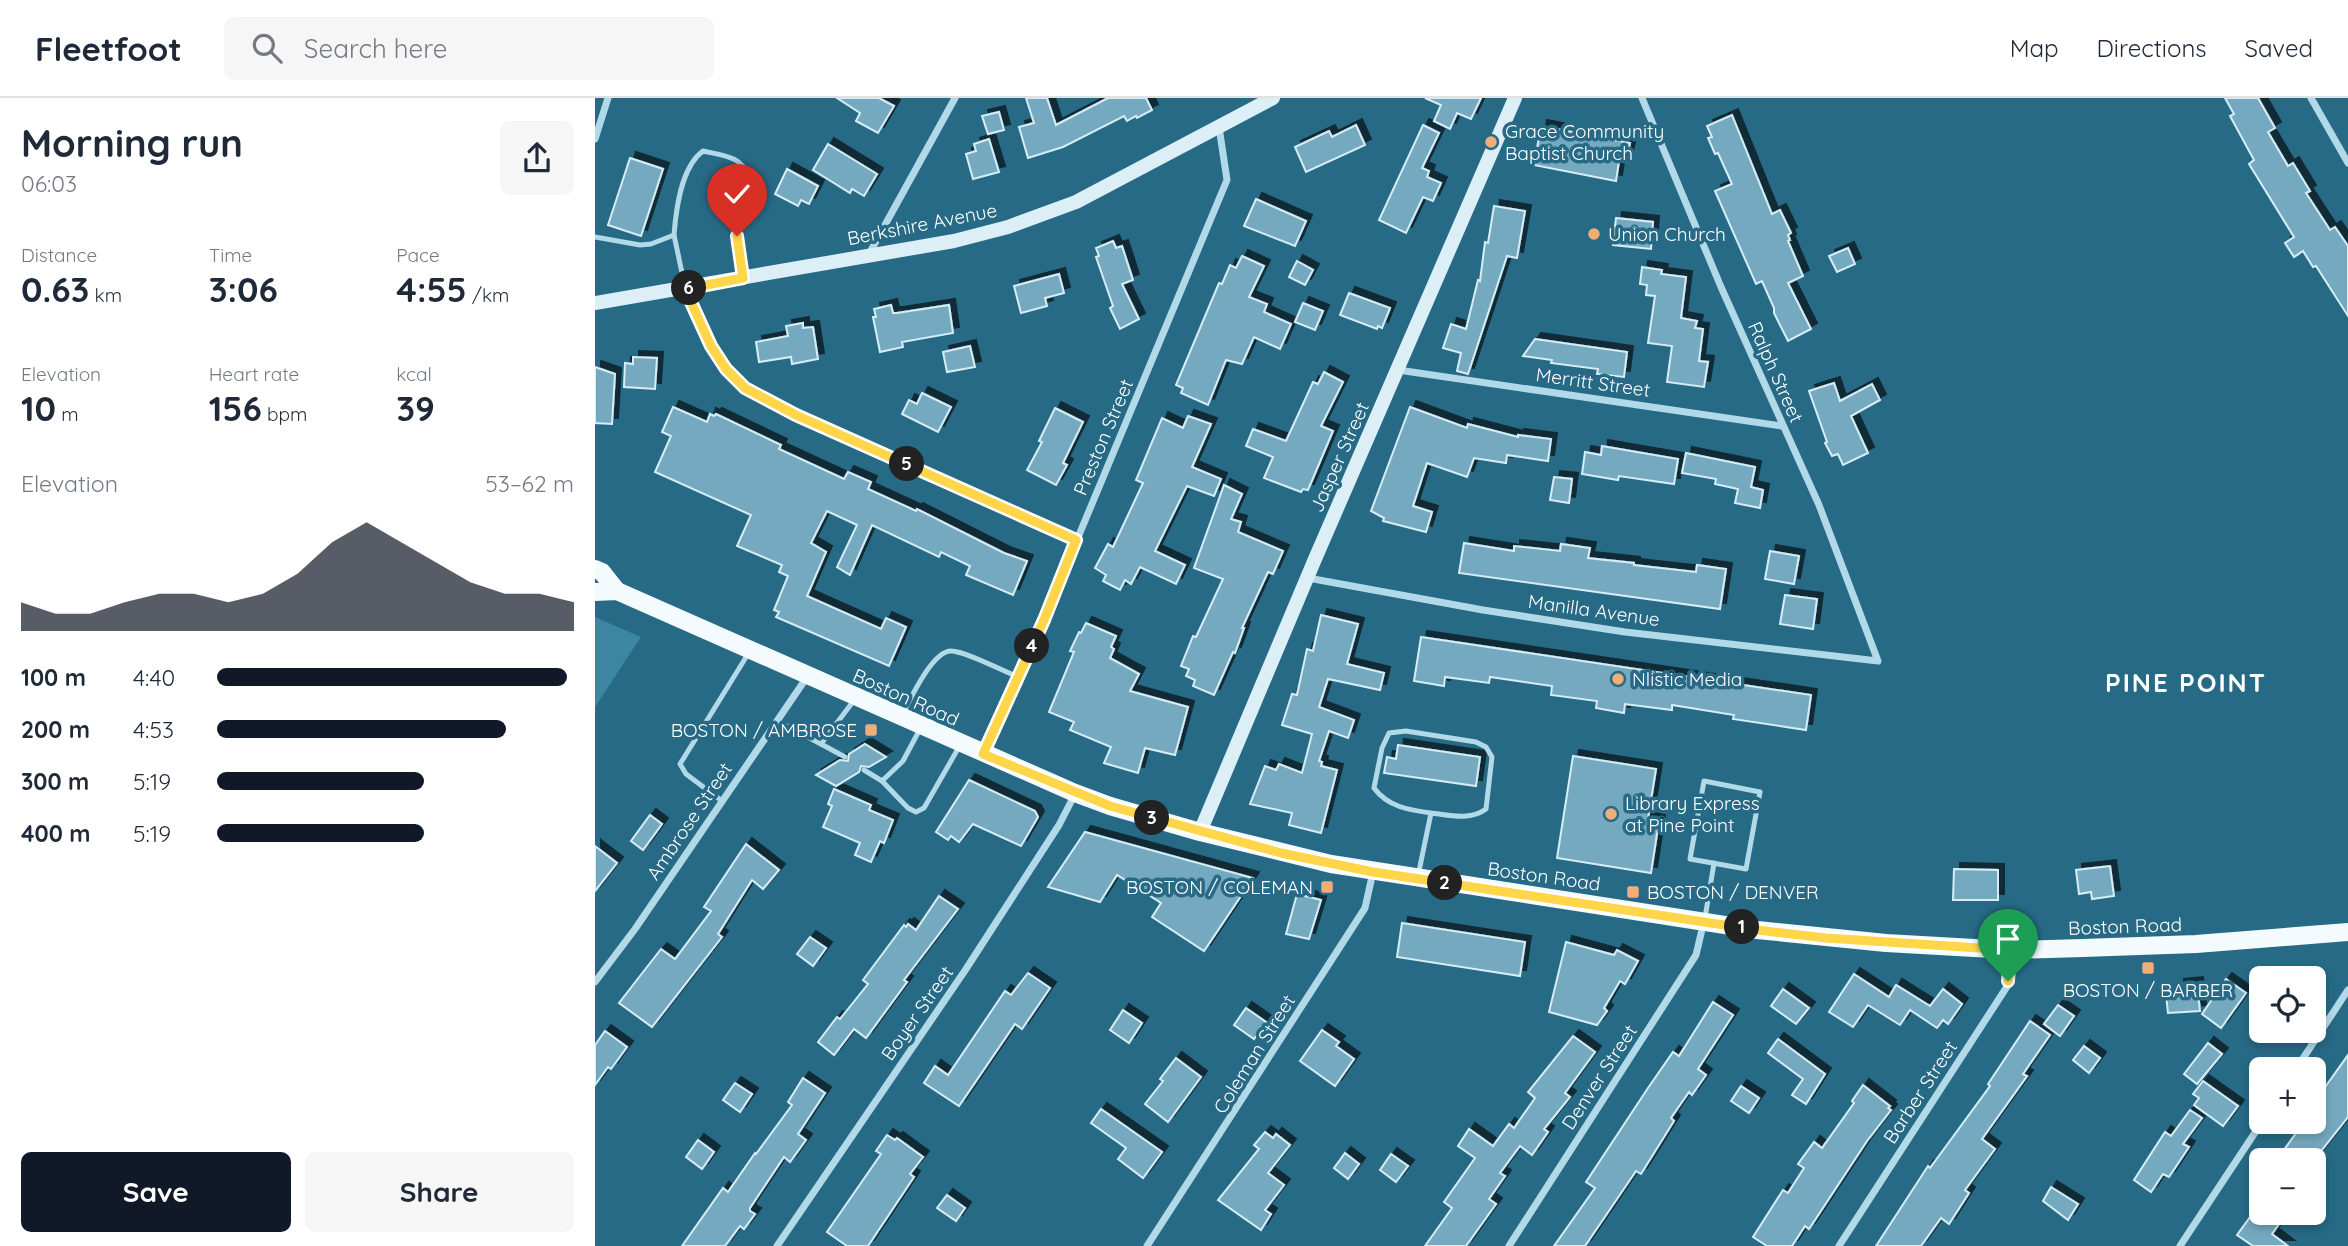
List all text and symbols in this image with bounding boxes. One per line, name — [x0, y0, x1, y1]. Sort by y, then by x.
search box — [224, 17, 714, 80]
text: Fleetfoot — [35, 28, 182, 69]
icon: search — [248, 29, 286, 67]
text: Search here — [304, 32, 447, 65]
text: Map — [2010, 33, 2059, 63]
text: Directions — [2097, 33, 2207, 63]
text: Saved — [2245, 33, 2313, 63]
text: Morning run — [21, 119, 243, 167]
place label: Grace Community Baptist Church — [1505, 119, 1664, 165]
button: share — [500, 121, 574, 195]
marker: Grace Community Baptist Church — [1483, 134, 1499, 150]
pin — [707, 164, 767, 236]
text: 06:03 — [21, 169, 77, 198]
icon: check — [718, 175, 756, 213]
street label: Berkshire Avenue — [845, 198, 999, 250]
place label: Union Church — [1608, 222, 1726, 246]
marker: Union Church — [1586, 226, 1602, 242]
text: Distance — [21, 243, 97, 267]
text: Time — [209, 243, 252, 267]
text: Pace — [396, 243, 440, 267]
text: 0.63 — [21, 267, 89, 311]
text: 3:06 — [209, 267, 278, 311]
text: 4:55 — [396, 267, 467, 311]
pin: 6 — [671, 270, 707, 306]
text: 6 — [683, 275, 694, 299]
text: km — [89, 283, 122, 307]
text: /km — [467, 283, 509, 307]
street label: Ralph Street — [1743, 318, 1809, 426]
text: Elevation — [21, 362, 101, 386]
text: Heart rate — [209, 362, 299, 386]
text: kcal — [396, 362, 432, 386]
street label: Merritt Street — [1534, 362, 1652, 402]
street label: Preston Street — [1068, 375, 1138, 499]
text: 10 — [21, 386, 56, 430]
text: 156 — [209, 386, 262, 430]
text: 39 — [396, 386, 435, 430]
street label: Jasper Street — [1304, 398, 1374, 516]
text: m — [56, 402, 79, 426]
text: bpm — [262, 402, 307, 426]
pin: 5 — [889, 446, 925, 482]
text: 5 — [901, 451, 912, 475]
text: Elevation — [21, 469, 118, 498]
text: 53–62 m — [485, 469, 574, 498]
street label: Manilla Avenue — [1527, 589, 1661, 631]
pin: 4 — [1015, 628, 1049, 664]
text: 4 — [1026, 633, 1037, 657]
text: 100 m — [21, 663, 86, 692]
text: 4:40 — [133, 663, 175, 692]
street label: Boston Road — [849, 663, 963, 731]
district label: PINE POINT — [2105, 666, 2267, 699]
place label: Nlistic Media — [1632, 667, 1742, 691]
marker: Nlistic Media — [1610, 671, 1626, 687]
text: 200 m — [21, 715, 90, 744]
text: 4:53 — [133, 715, 174, 744]
place label: BOSTON / AMBROSE — [671, 718, 857, 742]
marker: BOSTON / AMBROSE — [863, 722, 879, 738]
street label: Ambrose Street — [641, 758, 737, 884]
text: 300 m — [21, 767, 89, 796]
text: 5:19 — [133, 767, 171, 796]
place label: Library Express at Pine Point — [1625, 791, 1760, 837]
pin: 3 — [1135, 800, 1169, 836]
text: 3 — [1146, 805, 1157, 829]
marker: Library Express at Pine Point — [1603, 806, 1619, 822]
text: 400 m — [21, 819, 90, 848]
text: 5:19 — [133, 819, 171, 848]
street label: Boston Road — [1486, 856, 1602, 896]
pin: 2 — [1427, 866, 1463, 900]
text: 2 — [1439, 870, 1450, 894]
place label: BOSTON / COLEMAN — [1126, 875, 1313, 899]
marker: BOSTON / COLEMAN — [1319, 879, 1335, 895]
place label: BOSTON / DENVER — [1647, 880, 1819, 904]
marker: BOSTON / DENVER — [1625, 884, 1641, 900]
pin — [1978, 909, 2038, 981]
pin: 1 — [1725, 910, 1759, 944]
street label: Boston Road — [2068, 912, 2182, 940]
text: 1 — [1738, 914, 1745, 938]
icon: arrive — [1989, 920, 2027, 958]
marker: BOSTON / BARBER — [2140, 960, 2156, 976]
street label: Boyer Street — [876, 961, 958, 1065]
map controls — [2249, 966, 2326, 1225]
button: locate — [2249, 966, 2326, 1043]
place label: BOSTON / BARBER — [2063, 978, 2233, 1002]
street label: Coleman Street — [1208, 990, 1300, 1118]
street label: Denver Street — [1556, 1020, 1642, 1134]
street label: Barber Street — [1878, 1036, 1962, 1148]
button: + — [2249, 1057, 2326, 1134]
button: − — [2249, 1148, 2326, 1225]
button: Save — [21, 1152, 291, 1232]
button: Share — [305, 1152, 574, 1232]

